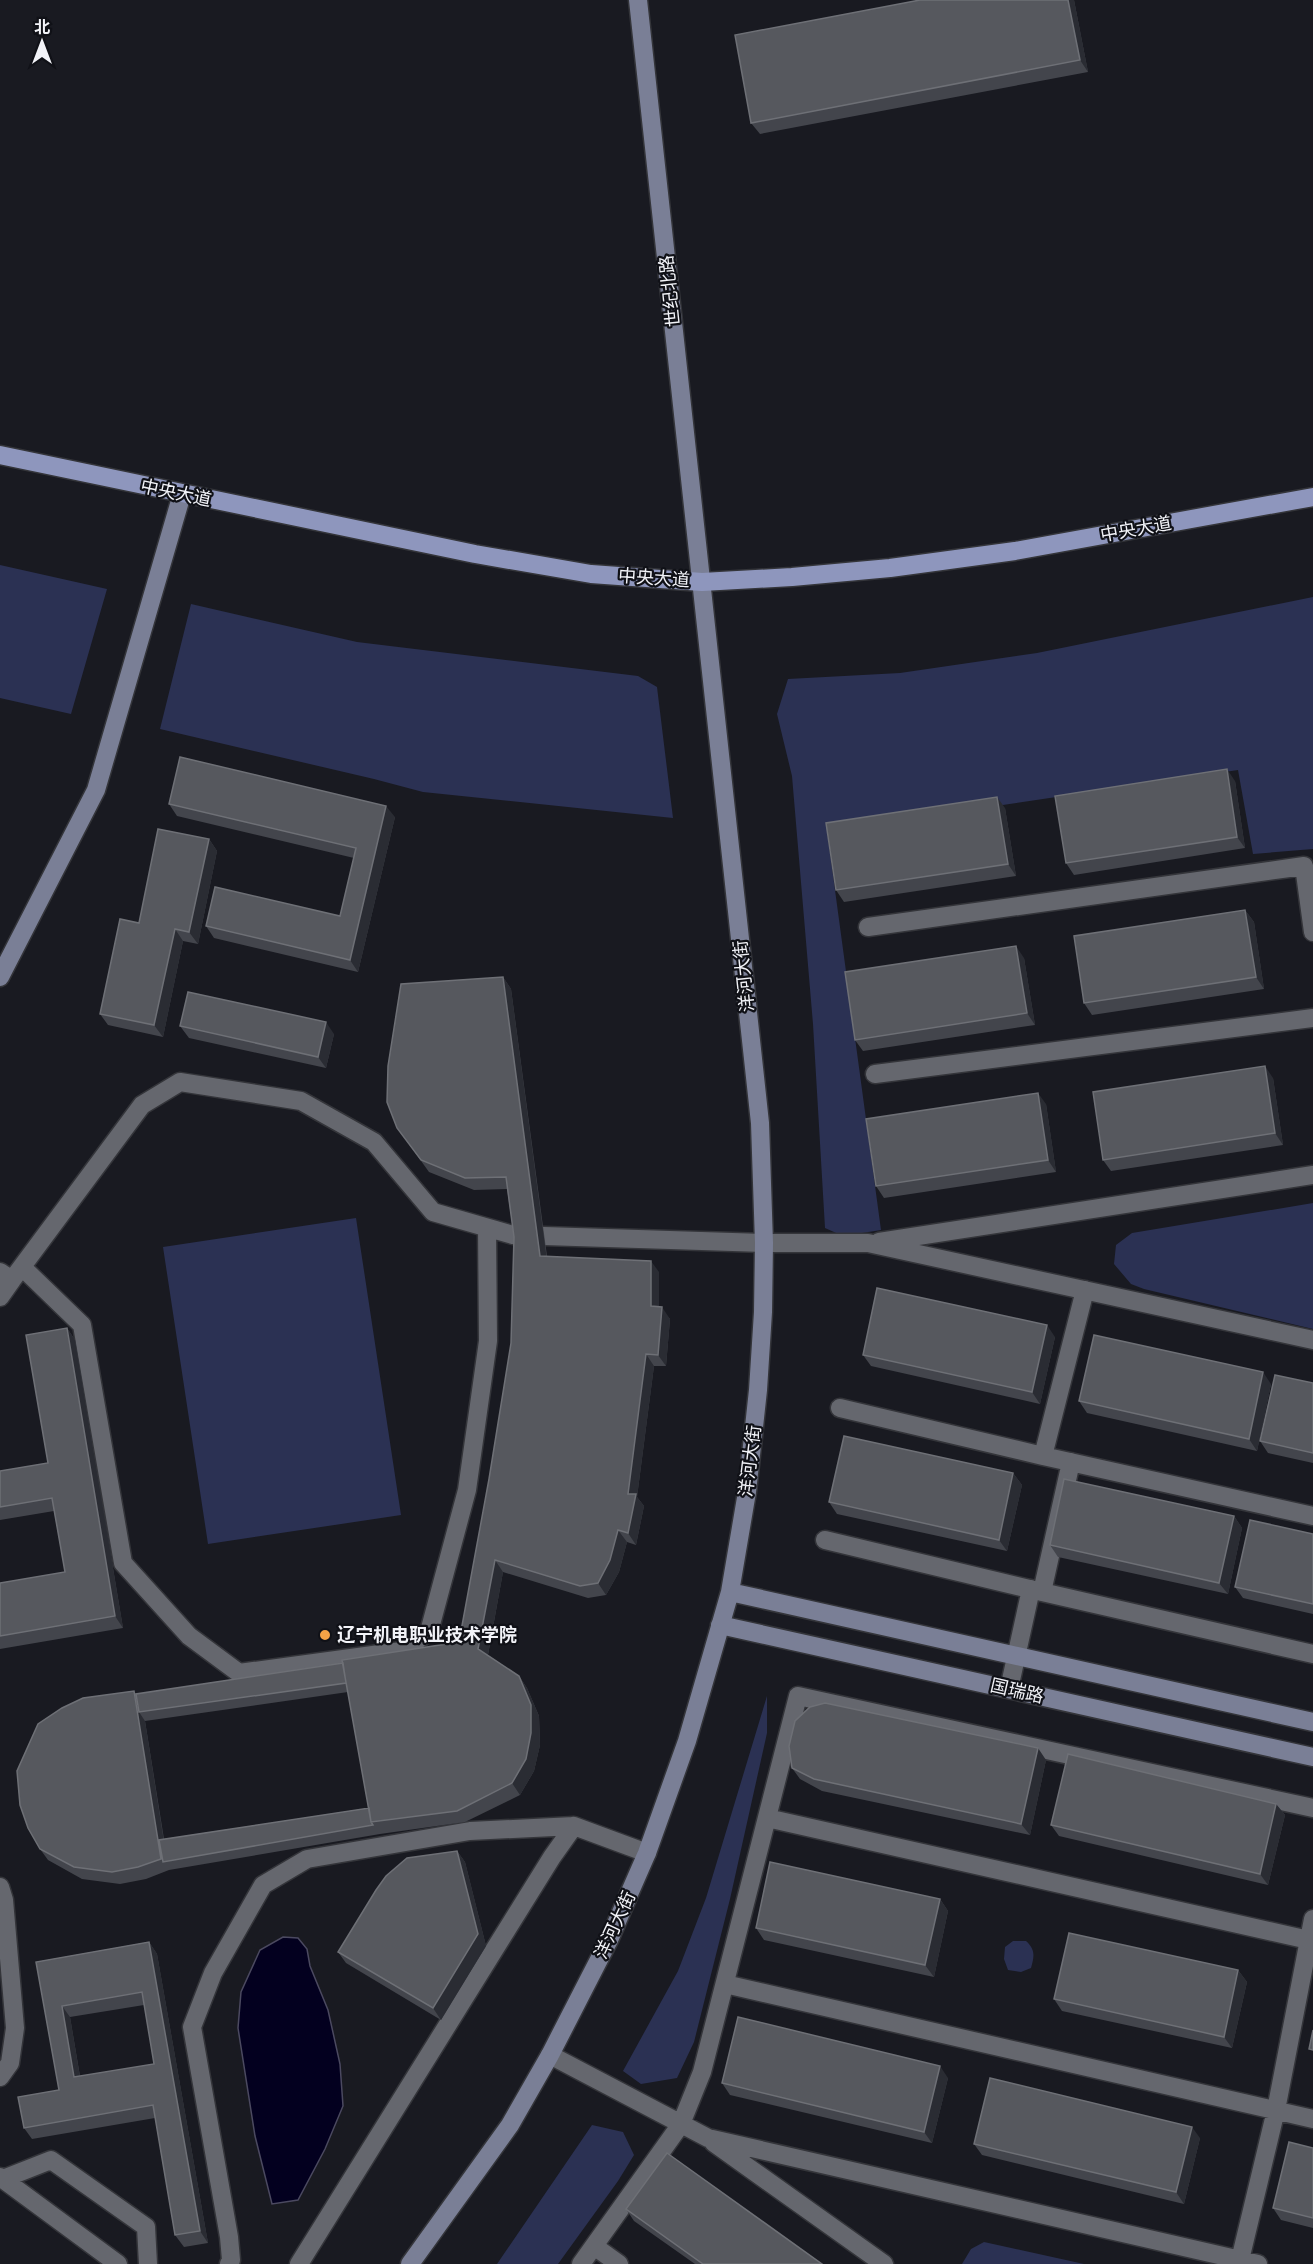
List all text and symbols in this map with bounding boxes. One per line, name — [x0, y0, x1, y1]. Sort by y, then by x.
north arrow — [12, 12, 72, 72]
text: 北 — [34, 16, 50, 38]
street label: 世纪北路 — [653, 254, 685, 328]
street label: 中央大道 — [138, 473, 214, 511]
street label: 中央大道 — [1098, 510, 1173, 546]
street label: 中央大道 — [617, 563, 691, 591]
street label: 洋河大街 — [727, 939, 759, 1013]
street label: 洋河大街 — [733, 1424, 765, 1498]
place label: 辽宁机电职业技术学院 — [337, 1622, 517, 1646]
marker: 辽宁机电职业技术学院 — [318, 1628, 332, 1642]
street label: 国瑞路 — [988, 1672, 1046, 1708]
street label: 洋河大街 — [588, 1887, 640, 1962]

